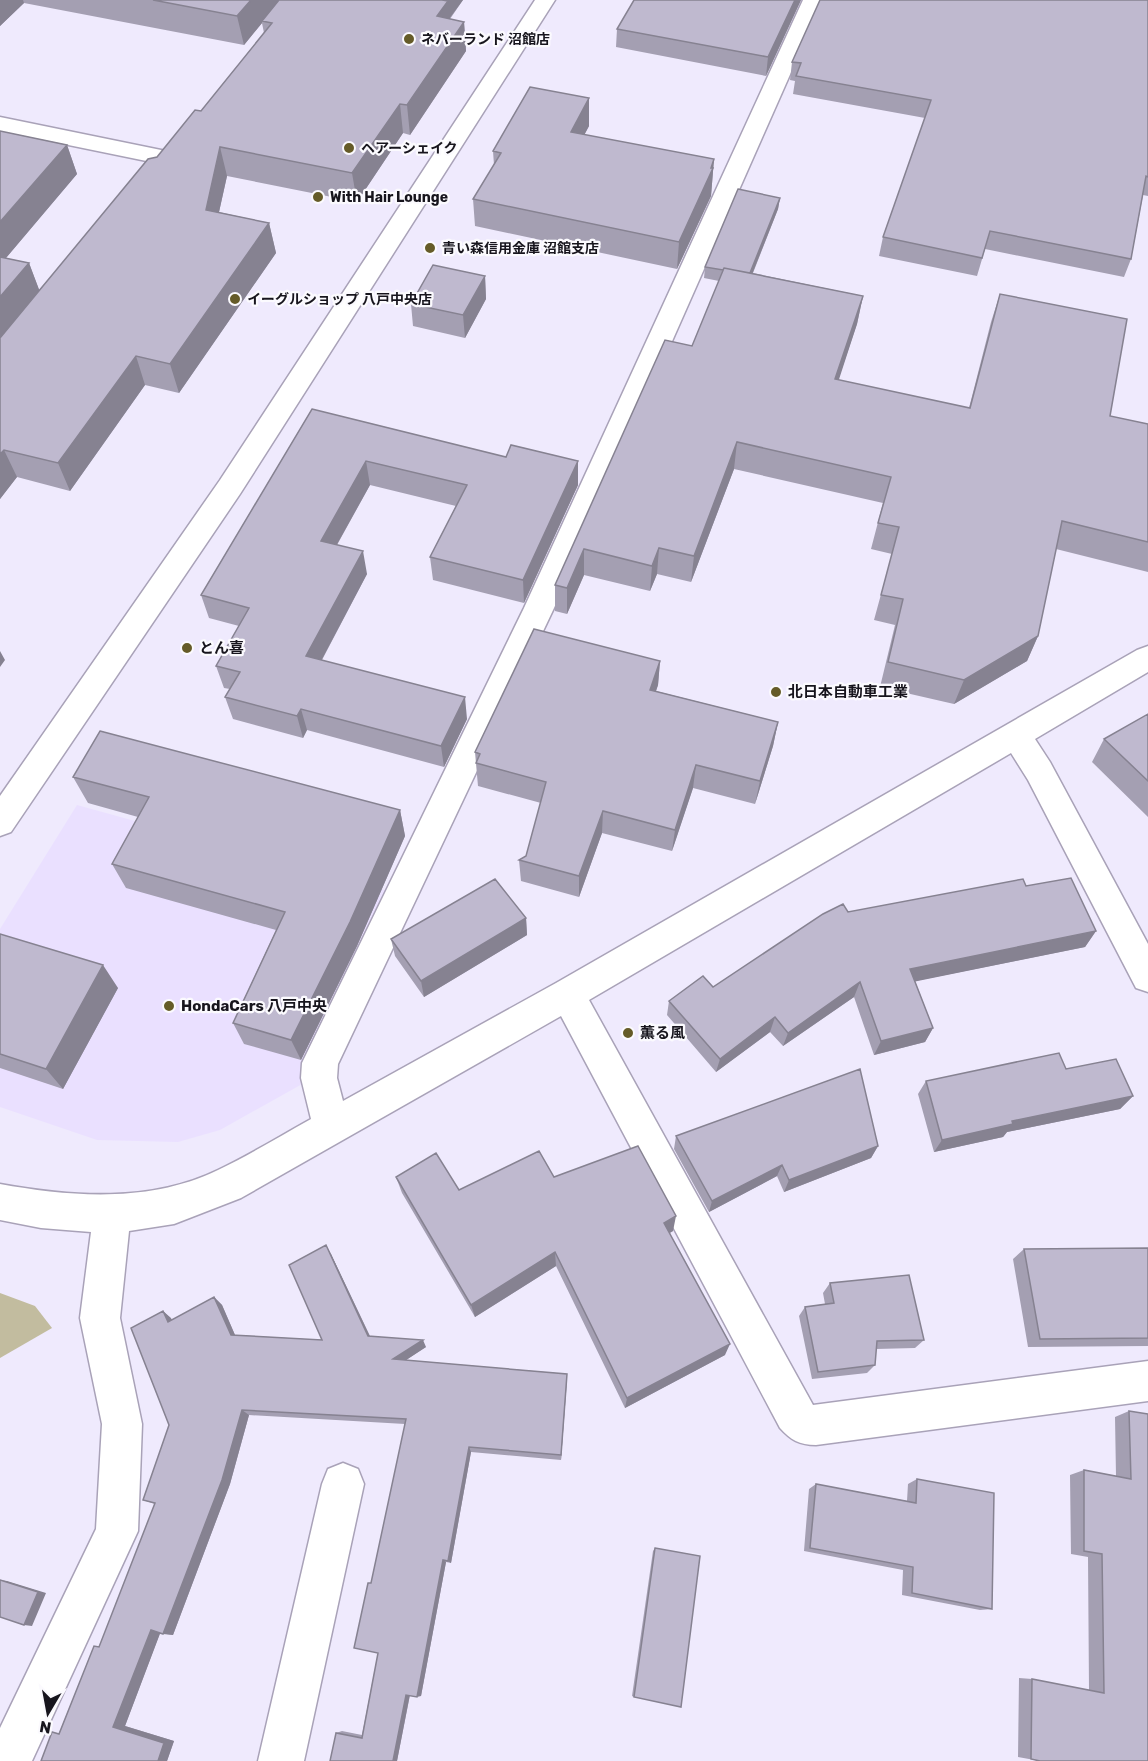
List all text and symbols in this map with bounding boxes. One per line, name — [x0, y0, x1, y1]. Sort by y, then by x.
place label: ネバーランド 沼館店 — [421, 31, 550, 48]
marker: ネバーランド 沼館店 — [402, 32, 416, 46]
place label: ヘアーシェイク — [361, 140, 458, 157]
marker: ヘアーシェイク — [342, 141, 356, 155]
place label: With Hair Lounge — [330, 189, 448, 206]
marker: With Hair Lounge — [311, 190, 325, 204]
place label: 青い森信用金庫 沼館支店 — [442, 240, 599, 257]
marker: 青い森信用金庫 沼館支店 — [423, 241, 437, 255]
place label: イーグルショップ 八戸中央店 — [247, 291, 432, 308]
marker: イーグルショップ 八戸中央店 — [228, 292, 242, 306]
place label: とん喜 — [199, 639, 244, 657]
marker: とん喜 — [180, 641, 194, 655]
place label: 北日本自動車工業 — [788, 683, 908, 701]
marker: 北日本自動車工業 — [769, 685, 783, 699]
place label: HondaCars 八戸中央 — [181, 997, 327, 1015]
marker: HondaCars 八戸中央 — [162, 999, 176, 1013]
place label: 薫る風 — [640, 1024, 685, 1042]
marker: 薫る風 — [621, 1026, 635, 1040]
north arrow — [18, 1683, 78, 1743]
text: N — [38, 1717, 53, 1738]

